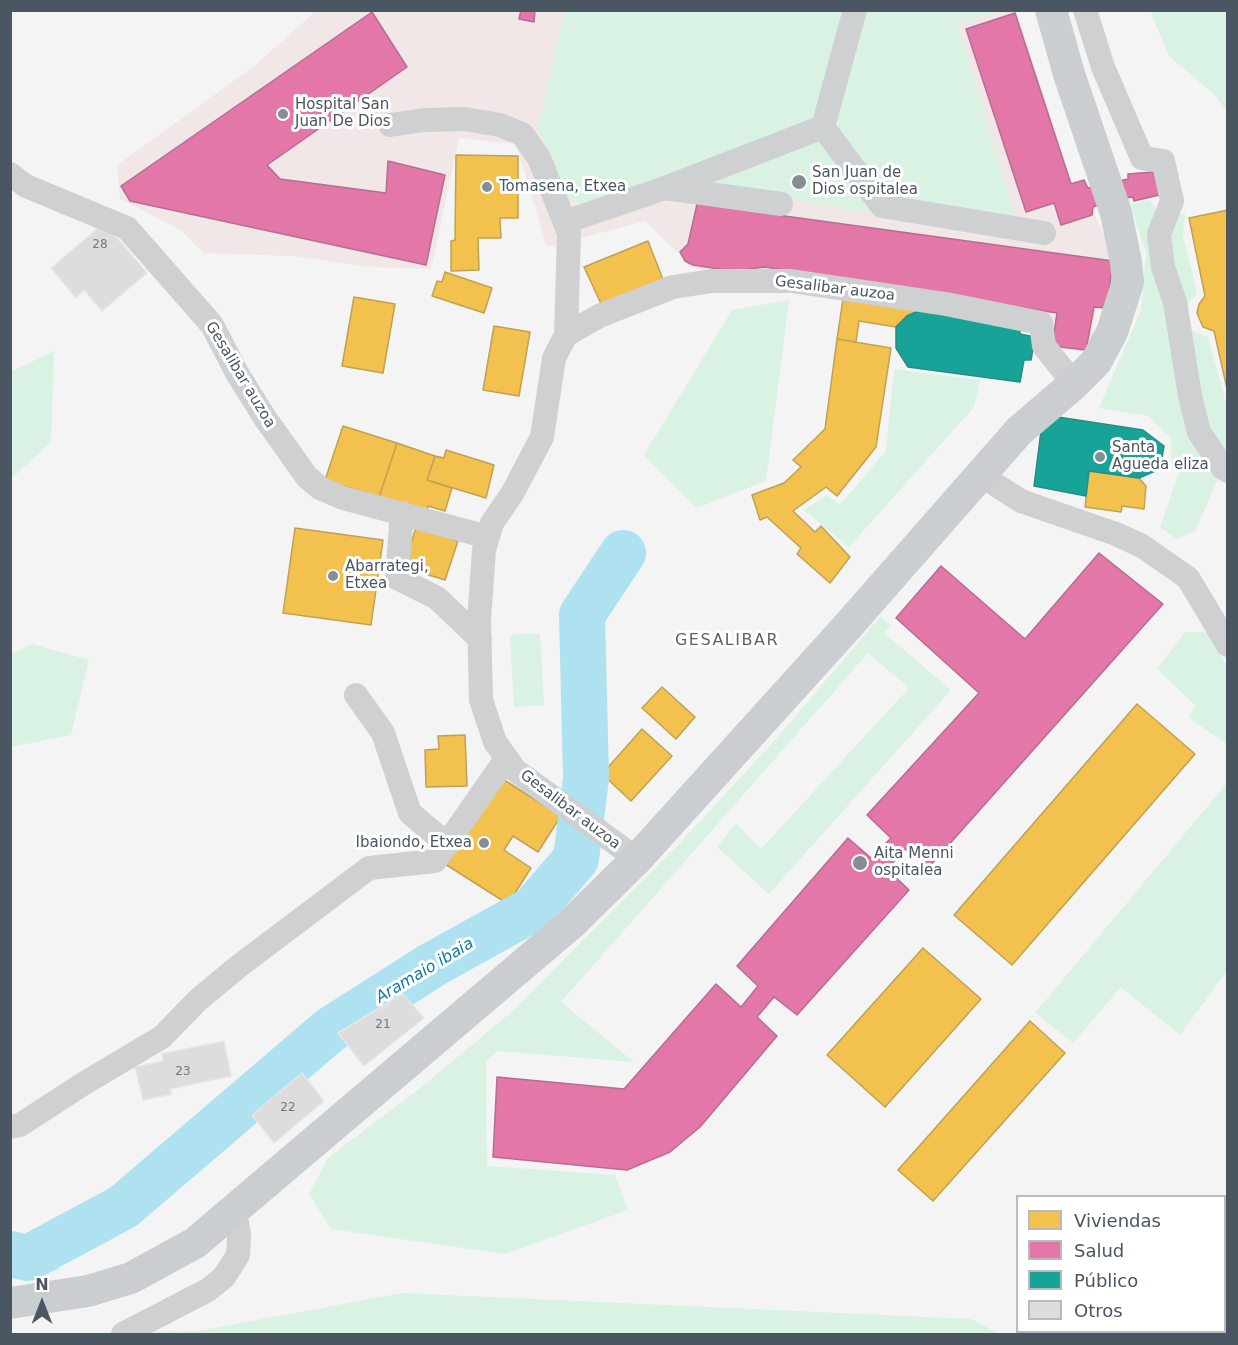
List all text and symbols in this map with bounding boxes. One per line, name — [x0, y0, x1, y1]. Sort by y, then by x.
place label: Hospital San Juan De Dios — [295, 96, 391, 131]
marker: Hospital San Juan De Dios — [276, 107, 290, 121]
place label: San Juan de Dios ospitalea — [812, 164, 918, 199]
marker: San Juan de Dios ospitalea — [790, 173, 808, 191]
place label: Tomasena, Etxea — [499, 178, 626, 196]
marker: Tomasena, Etxea — [480, 180, 494, 194]
house number: 28 — [92, 238, 108, 252]
street label: Gesalibar auzoa — [774, 273, 896, 305]
street label: Gesalibar auzoa — [201, 319, 279, 431]
place label: Santa Agueda eliza — [1112, 439, 1209, 474]
marker: Santa Agueda eliza — [1093, 450, 1107, 464]
place label: Abarrategi, Etxea — [345, 558, 429, 593]
marker: Abarrategi, Etxea — [326, 569, 340, 583]
district label: GESALIBAR — [675, 631, 779, 651]
street label: Gesalibar auzoa — [516, 766, 624, 854]
place label: Ibaiondo, Etxea — [356, 834, 472, 852]
marker: Ibaiondo, Etxea — [477, 836, 491, 850]
place label: Aita Menni ospitalea — [874, 845, 954, 880]
marker: Aita Menni ospitalea — [851, 854, 869, 872]
water label: Aramaio ibaia — [373, 934, 477, 1008]
house number: 21 — [375, 1018, 391, 1032]
house number: 23 — [175, 1065, 191, 1079]
house number: 22 — [280, 1101, 296, 1115]
legend — [1016, 1195, 1226, 1333]
text: Viviendas — [1074, 1210, 1161, 1231]
text: Salud — [1074, 1240, 1124, 1261]
text: Público — [1074, 1270, 1138, 1291]
north arrow — [12, 1273, 72, 1333]
text: N — [35, 1275, 49, 1294]
text: Otros — [1074, 1300, 1123, 1321]

